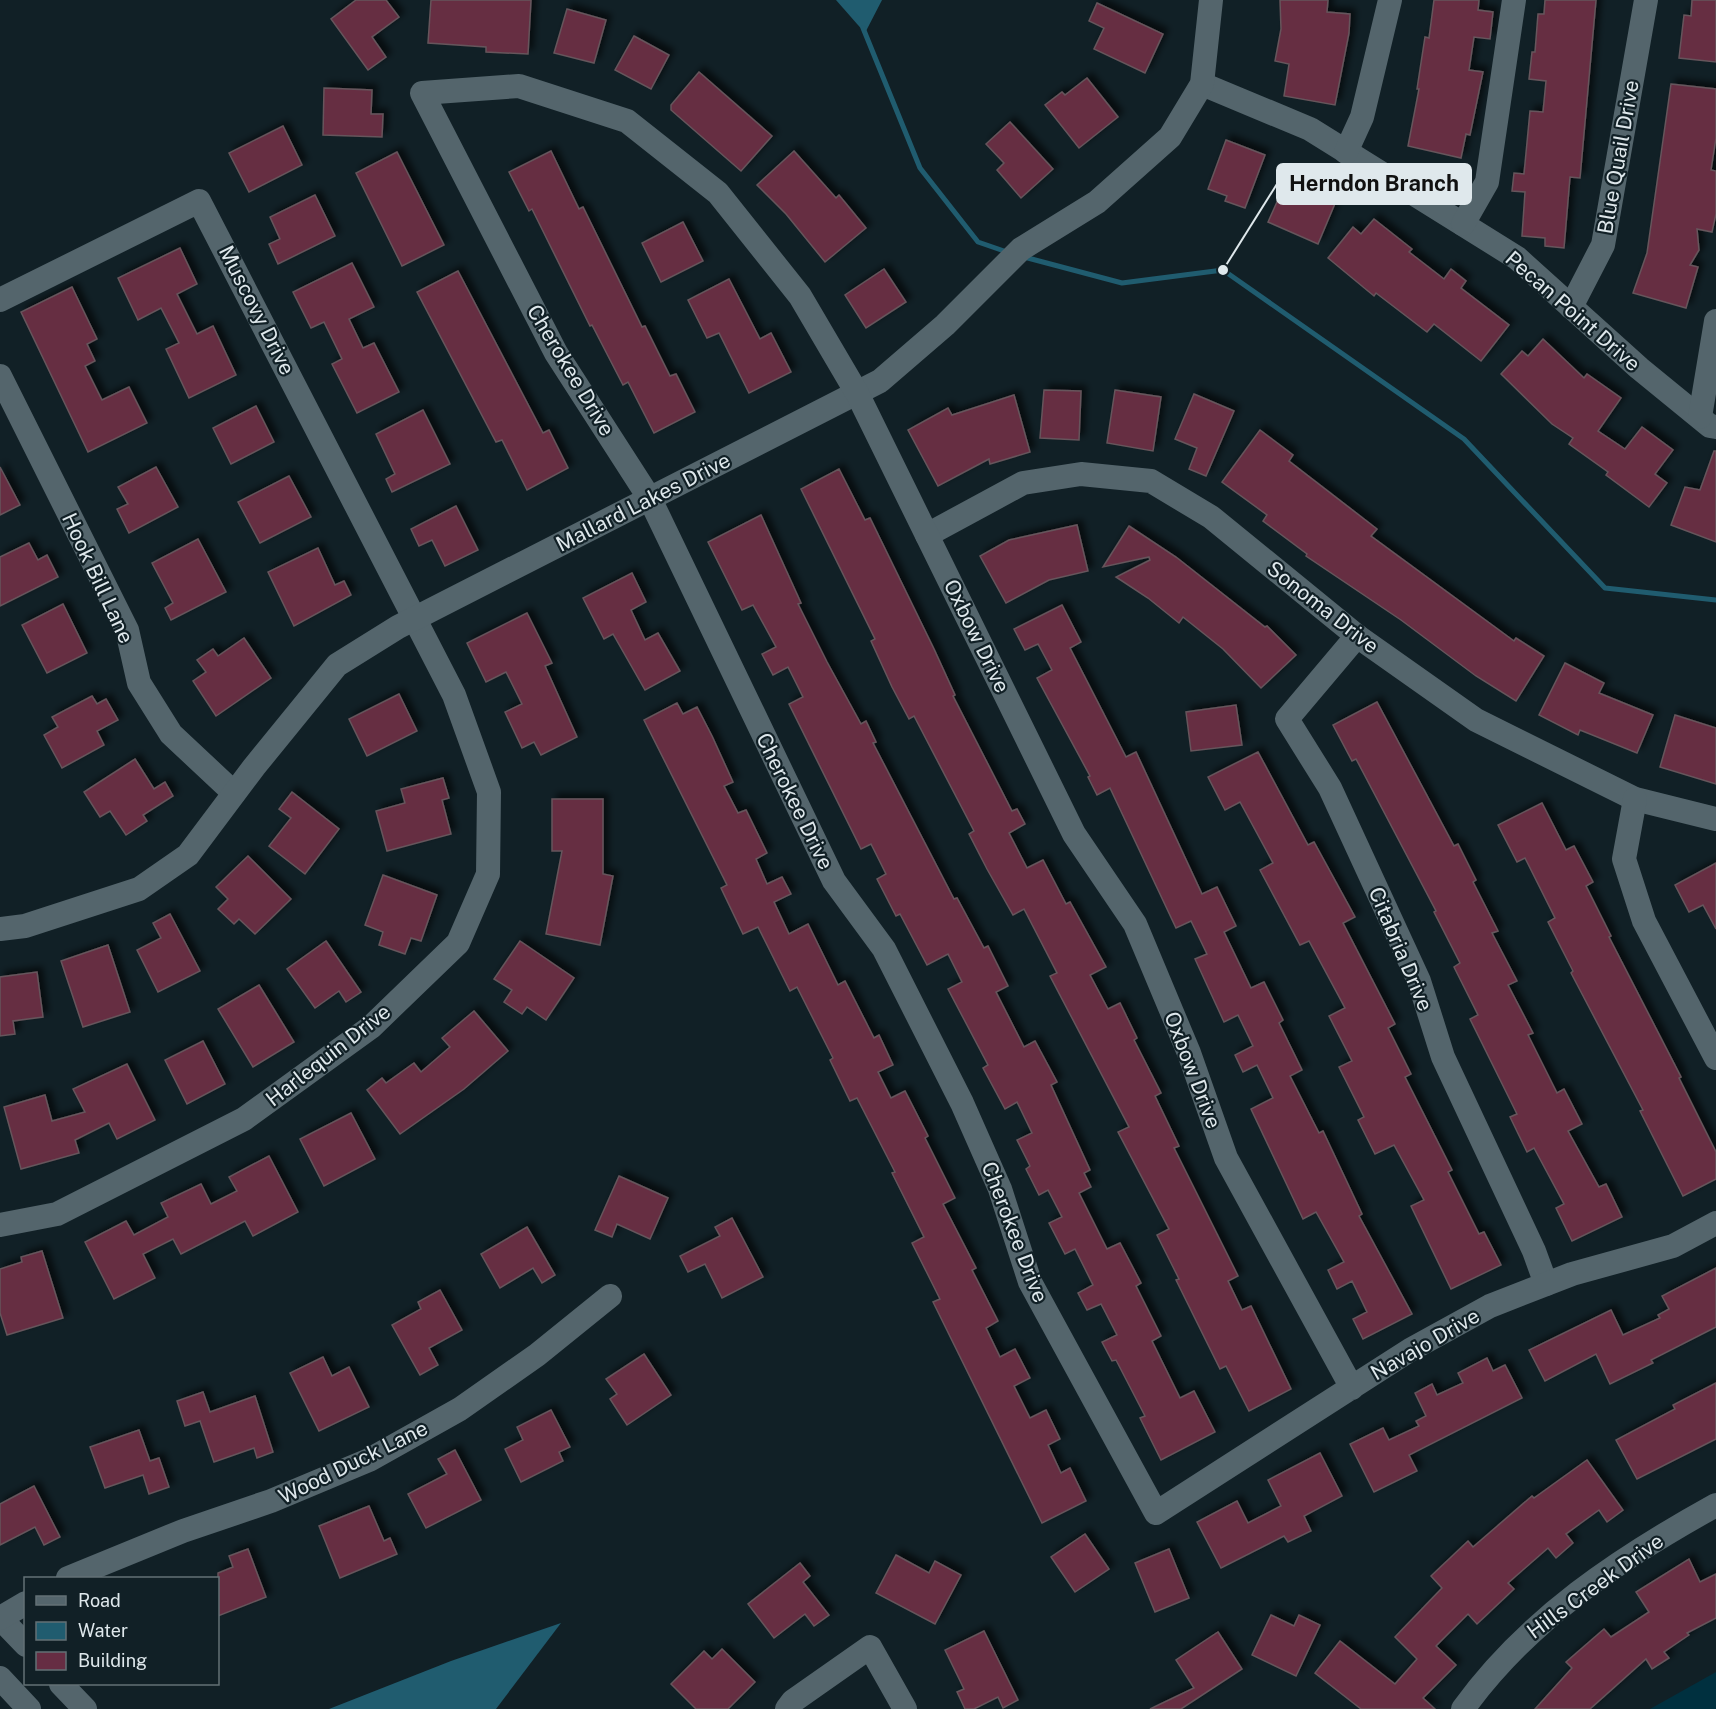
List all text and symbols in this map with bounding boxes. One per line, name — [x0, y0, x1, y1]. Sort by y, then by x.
street label: Blue Quail Drive — [1592, 78, 1644, 236]
callout: Herndon Branch — [1277, 164, 1471, 204]
text: Herndon Branch — [1289, 170, 1459, 196]
street label: Muscovy Drive — [214, 241, 300, 379]
street label: Pecan Point Drive — [1500, 246, 1646, 376]
street label: Cherokee Drive — [522, 300, 620, 440]
street label: Mallard Lakes Drive — [552, 447, 734, 557]
street label: Hook Bill Lane — [57, 509, 139, 647]
street label: Sonoma Drive — [1262, 556, 1384, 658]
street label: Oxbow Drive — [939, 575, 1015, 697]
street label: Cherokee Drive — [751, 729, 839, 873]
street label: Citabria Drive — [1364, 883, 1438, 1015]
street label: Harlequin Drive — [261, 999, 395, 1111]
street label: Oxbow Drive — [1159, 1008, 1227, 1132]
street label: Cherokee Drive — [977, 1158, 1053, 1306]
street label: Navajo Drive — [1366, 1303, 1484, 1385]
street label: Wood Duck Lane — [274, 1415, 432, 1509]
street label: Hills Creek Drive — [1522, 1528, 1668, 1644]
legend — [24, 1577, 219, 1685]
text: Road — [78, 1590, 121, 1611]
text: Water — [78, 1620, 128, 1641]
text: Building — [78, 1650, 147, 1671]

